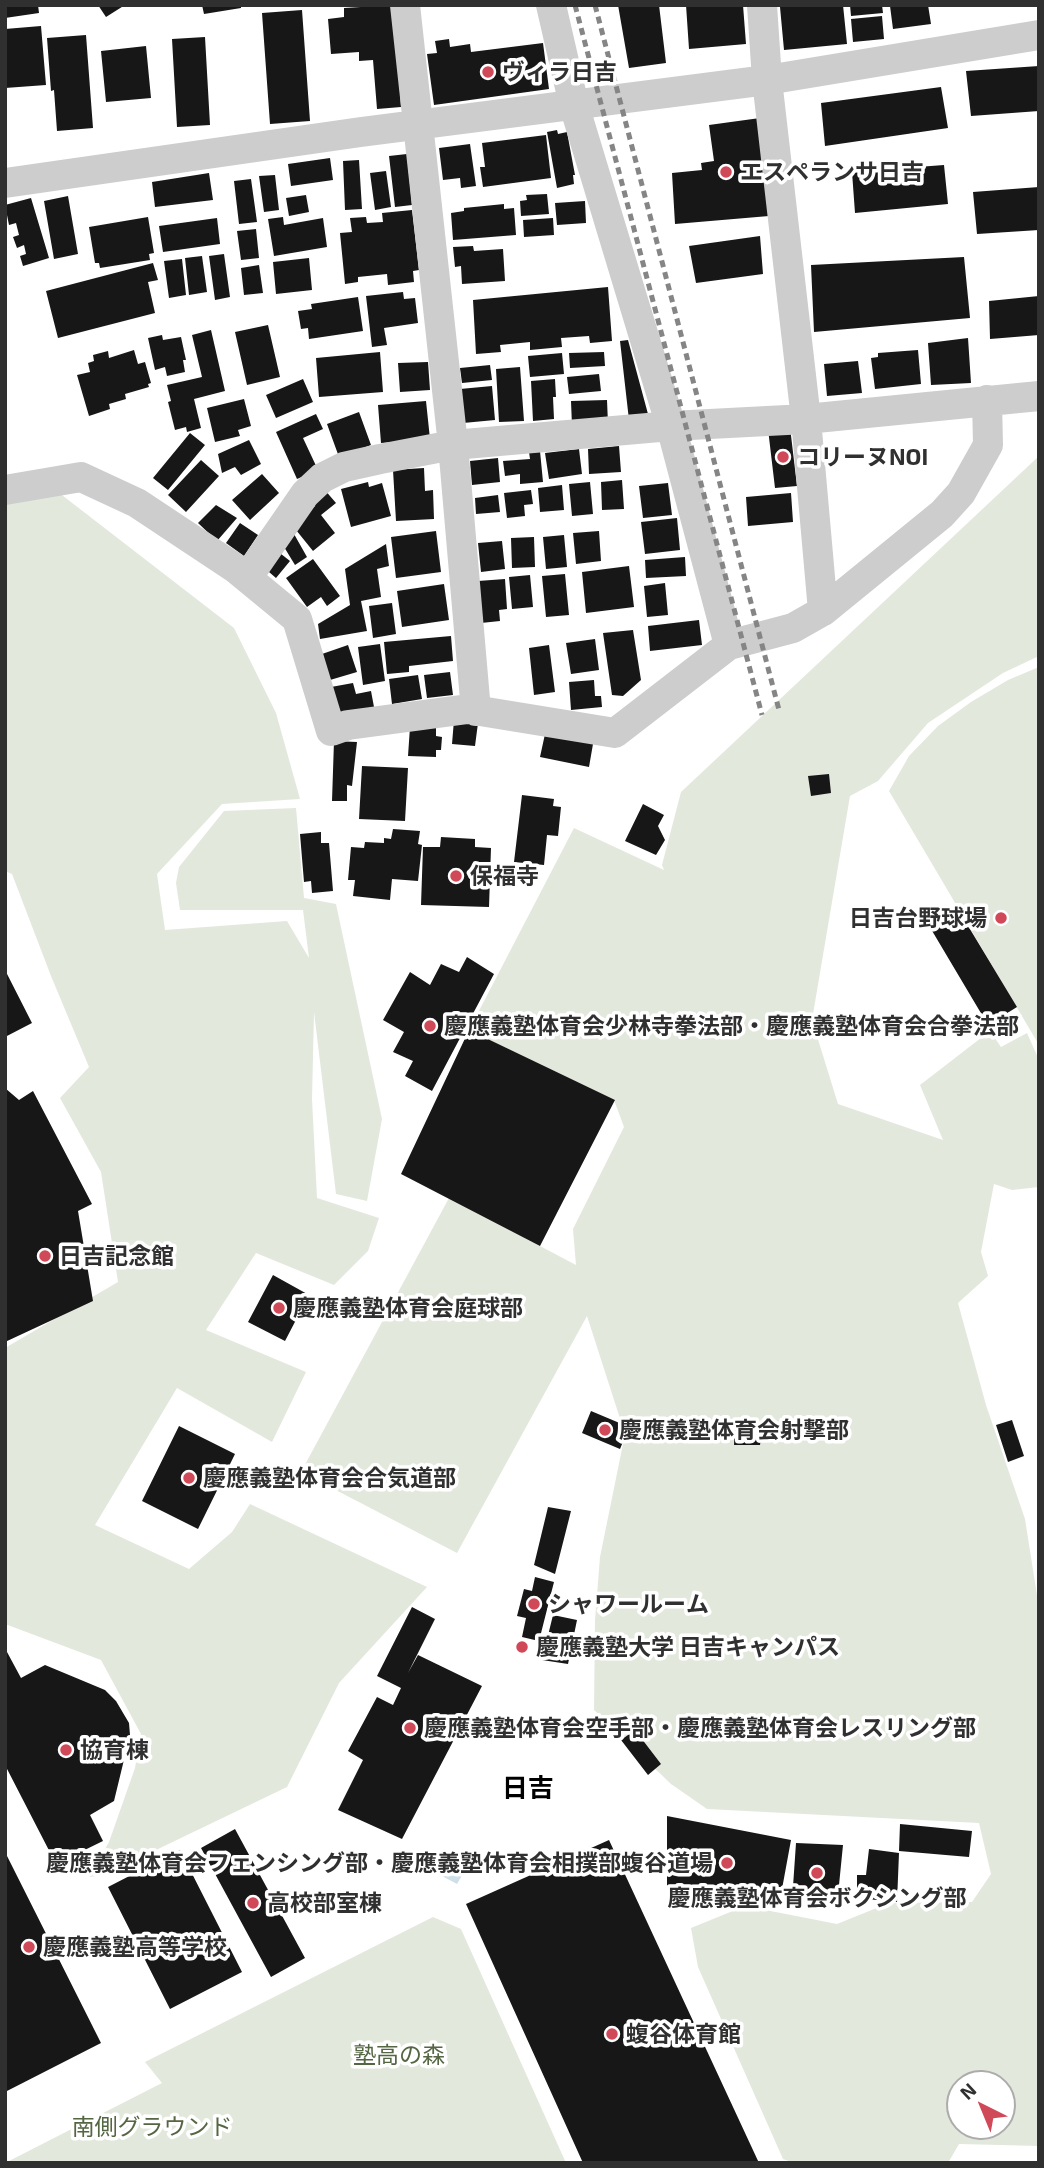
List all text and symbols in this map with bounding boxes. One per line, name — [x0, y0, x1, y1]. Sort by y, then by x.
place label: ヴィラ日吉 — [502, 58, 617, 86]
marker: ヴィラ日吉 — [480, 64, 496, 80]
place label: エスペランサ日吉 — [740, 158, 924, 186]
marker: エスペランサ日吉 — [718, 164, 734, 180]
place label: コリーヌNOI — [797, 443, 928, 471]
marker: コリーヌNOI — [775, 449, 791, 465]
place label: 保福寺 — [470, 862, 539, 890]
marker: 保福寺 — [448, 868, 464, 884]
place label: 日吉台野球場 — [849, 904, 987, 932]
marker: 日吉台野球場 — [993, 910, 1009, 926]
place label: 慶應義塾体育会少林寺拳法部・慶應義塾体育会合拳法部 — [444, 1012, 1019, 1040]
marker: 慶應義塾体育会少林寺拳法部・慶應義塾体育会合拳法部 — [422, 1018, 438, 1034]
place label: 日吉記念館 — [59, 1242, 174, 1270]
marker: 日吉記念館 — [37, 1248, 53, 1264]
place label: 慶應義塾体育会庭球部 — [293, 1294, 523, 1322]
marker: 慶應義塾体育会庭球部 — [271, 1300, 287, 1316]
place label: 慶應義塾体育会射撃部 — [619, 1416, 849, 1444]
marker: 慶應義塾体育会射撃部 — [597, 1422, 613, 1438]
place label: 慶應義塾体育会合気道部 — [203, 1464, 456, 1492]
marker: 慶應義塾体育会合気道部 — [181, 1470, 197, 1486]
place label: シャワールーム — [548, 1590, 709, 1618]
marker: シャワールーム — [526, 1596, 542, 1612]
place label: 慶應義塾大学 日吉キャンパス — [536, 1633, 840, 1661]
marker: 慶應義塾大学 日吉キャンパス — [514, 1639, 530, 1655]
place label: 慶應義塾体育会空手部・慶應義塾体育会レスリング部 — [424, 1714, 976, 1742]
marker: 慶應義塾体育会空手部・慶應義塾体育会レスリング部 — [402, 1720, 418, 1736]
place label: 協育棟 — [80, 1736, 149, 1764]
marker: 協育棟 — [58, 1742, 74, 1758]
district label: 日吉 — [502, 1772, 554, 1804]
place label: 慶應義塾体育会フェンシング部・慶應義塾体育会相撲部蝮谷道場 — [46, 1849, 713, 1877]
marker: 慶應義塾体育会フェンシング部・慶應義塾体育会相撲部蝮谷道場 — [719, 1855, 735, 1871]
marker: 慶應義塾体育会ボクシング部 — [809, 1865, 825, 1881]
place label: 慶應義塾体育会ボクシング部 — [668, 1884, 966, 1912]
place label: 高校部室棟 — [267, 1889, 382, 1917]
marker: 高校部室棟 — [245, 1895, 261, 1911]
place label: 慶應義塾高等学校 — [43, 1933, 227, 1961]
marker: 慶應義塾高等学校 — [21, 1939, 37, 1955]
place label: 蝮谷体育館 — [626, 2020, 741, 2048]
marker: 蝮谷体育館 — [604, 2026, 620, 2042]
park label: 塾高の森 — [353, 2041, 445, 2069]
north arrow — [946, 2070, 1016, 2140]
text: N — [955, 2078, 981, 2104]
park label: 南側グラウンド — [72, 2113, 232, 2141]

